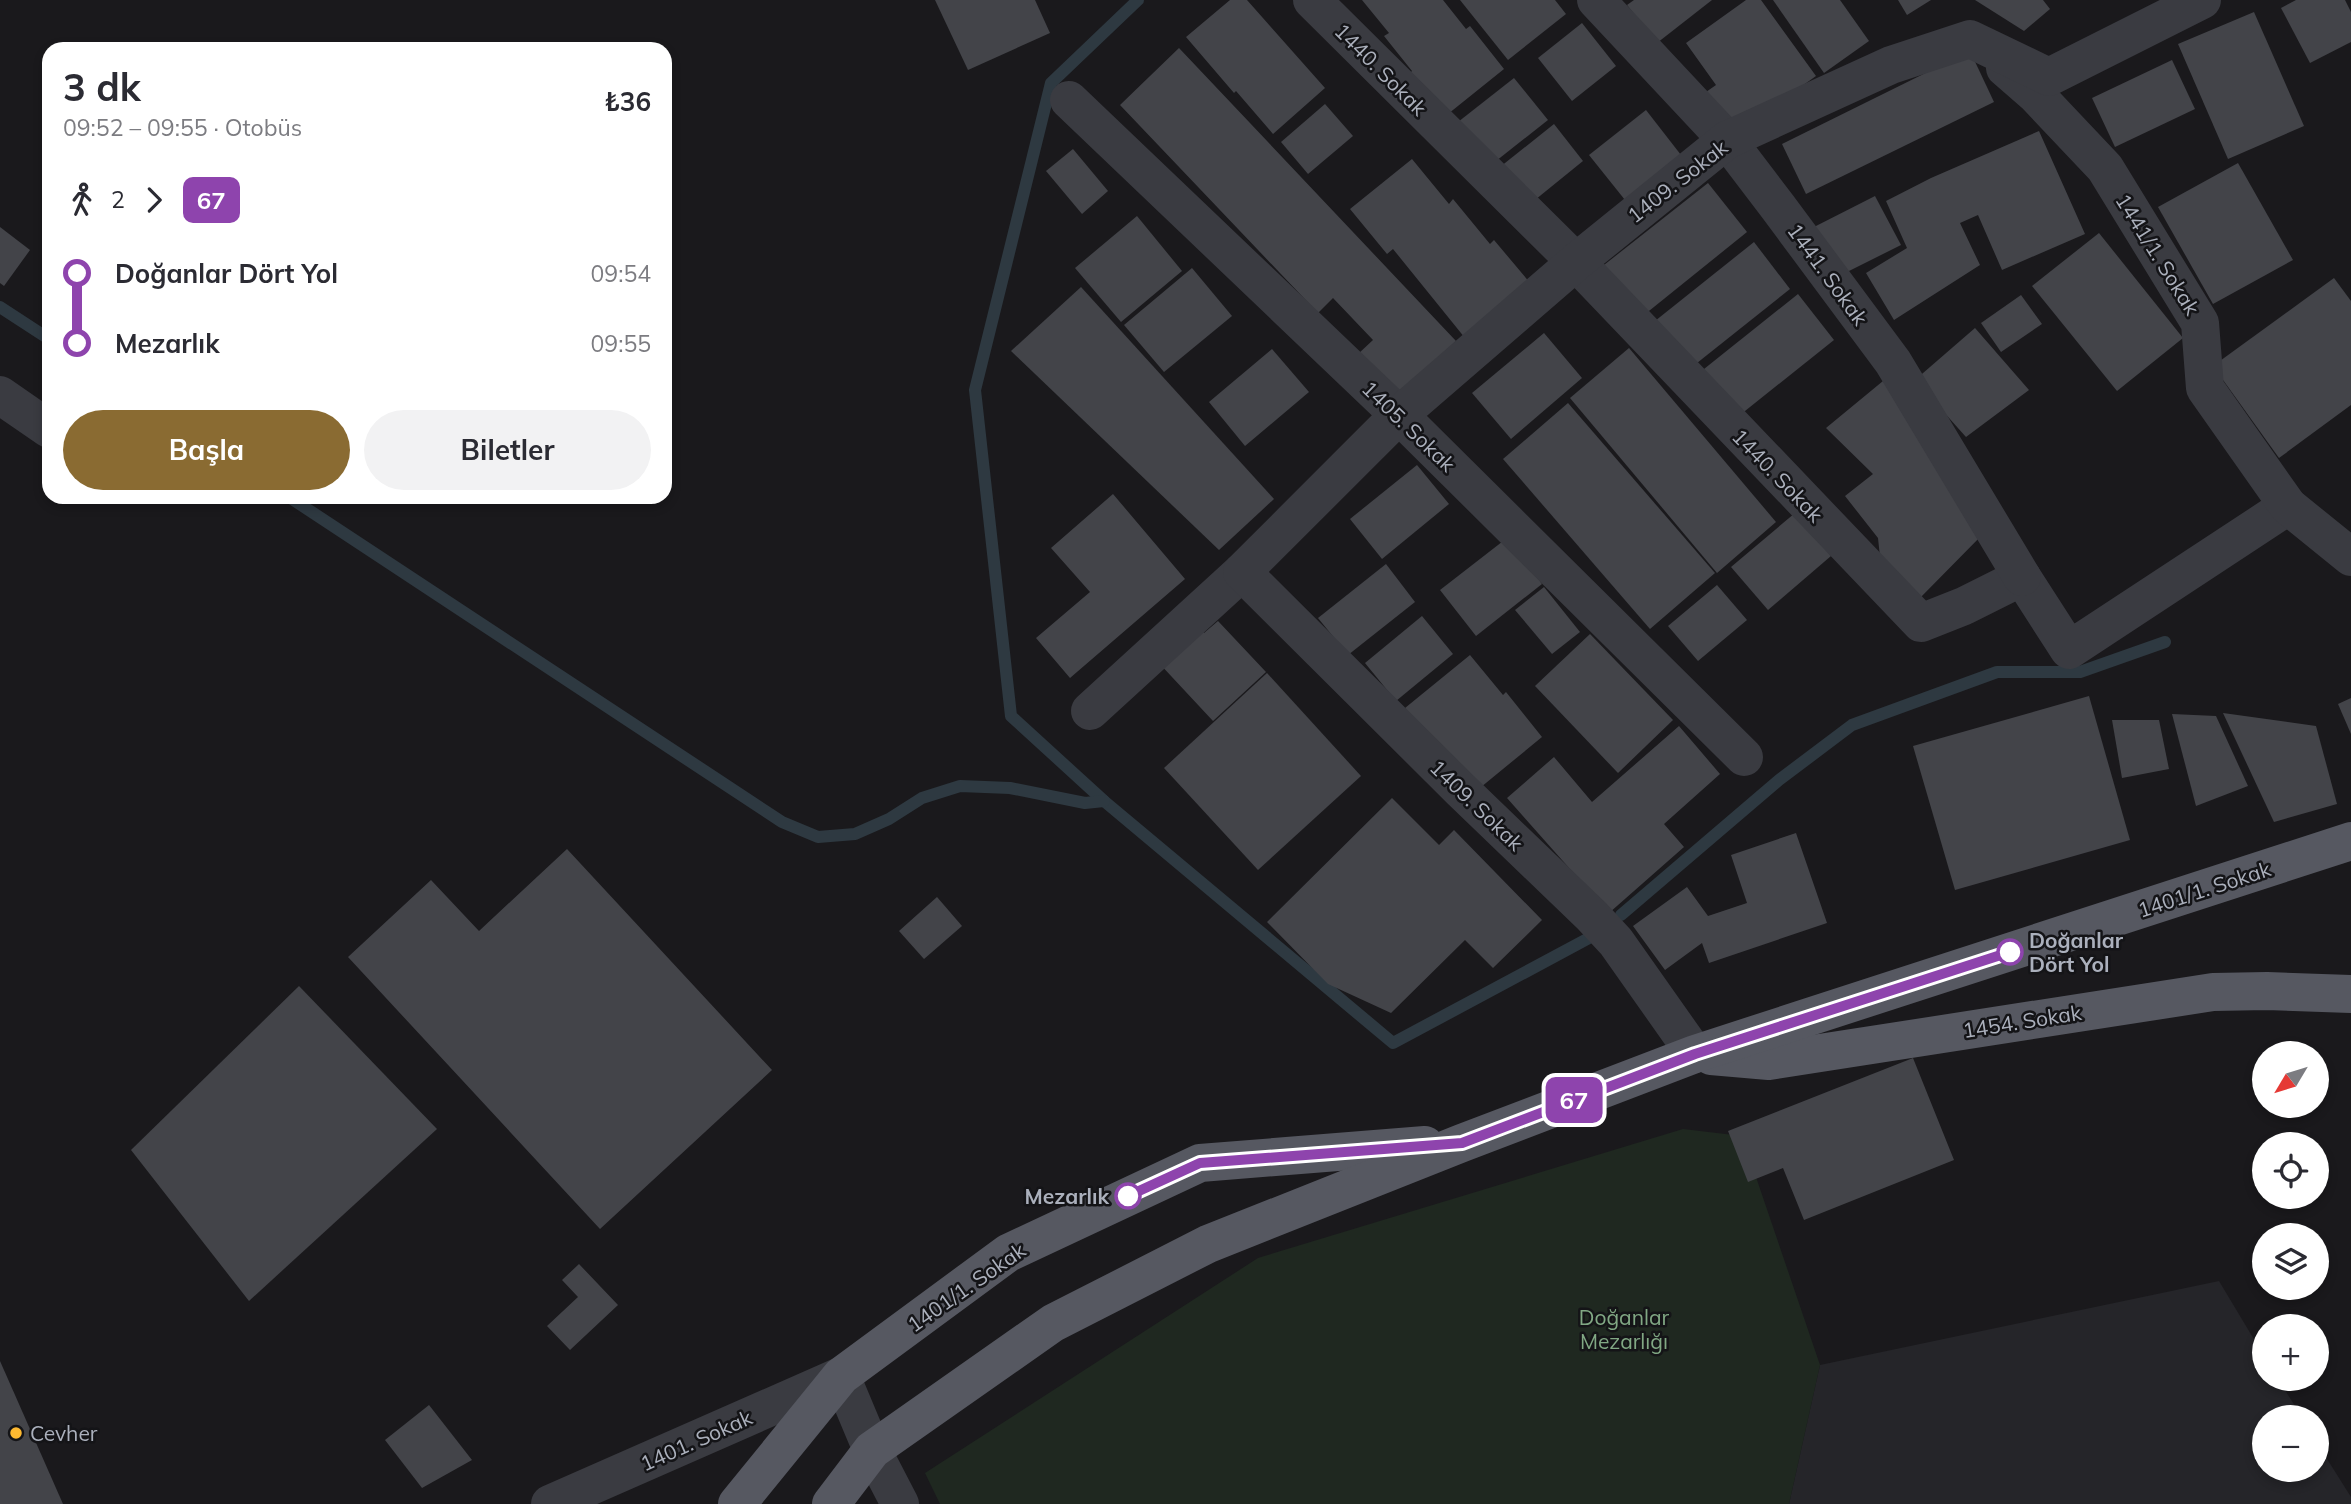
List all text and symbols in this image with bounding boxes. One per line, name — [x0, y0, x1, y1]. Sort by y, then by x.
street label: 1440. Sokak — [1329, 17, 1433, 121]
text: 3 dk — [63, 63, 141, 111]
text: ₺36 — [604, 85, 651, 118]
text: 09:52 – 09:55 · Otobüs — [63, 113, 302, 142]
street label: 1409. Sokak — [1622, 134, 1732, 228]
icon: walk — [63, 181, 101, 219]
icon: forward — [135, 181, 173, 219]
text: 2 — [111, 185, 125, 214]
text: 67 — [197, 185, 226, 215]
street label: 1441/1. Sokak — [2110, 188, 2206, 320]
street label: 1441. Sokak — [1782, 218, 1874, 330]
text: Doğanlar Dört Yol — [115, 257, 338, 290]
text: 09:54 — [591, 259, 651, 288]
text: Mezarlık — [115, 327, 220, 360]
text: 09:55 — [591, 329, 651, 358]
street label: 1405. Sokak — [1357, 375, 1461, 477]
button: Başla — [63, 410, 350, 490]
button: Biletler — [364, 410, 651, 490]
street label: 1440. Sokak — [1727, 423, 1829, 527]
street label: 1409. Sokak — [1425, 754, 1529, 856]
street label: 1401/1. Sokak — [2134, 855, 2274, 923]
place label: Doğanlar Dört Yol — [2029, 927, 2124, 977]
marker: Doğanlar Dört Yol — [1997, 939, 2023, 965]
street label: 1454. Sokak — [1961, 999, 2083, 1043]
north arrow — [2252, 1041, 2329, 1118]
map controls — [2252, 1041, 2329, 1482]
line badge: 67 — [1542, 1077, 1606, 1123]
text: 67 — [1560, 1085, 1588, 1115]
button: locate — [2252, 1132, 2329, 1209]
place label: Mezarlık — [1025, 1183, 1109, 1209]
marker: Mezarlık — [1115, 1183, 1141, 1209]
button: layers — [2252, 1223, 2329, 1300]
street label: 1401/1. Sokak — [902, 1237, 1030, 1337]
park label: Doğanlar Mezarlığı — [1579, 1304, 1670, 1354]
button: + — [2252, 1314, 2329, 1391]
street label: 1401. Sokak — [636, 1404, 756, 1476]
button: − — [2252, 1405, 2329, 1482]
place label: Cevher — [30, 1420, 98, 1446]
marker: Cevher — [8, 1425, 24, 1441]

